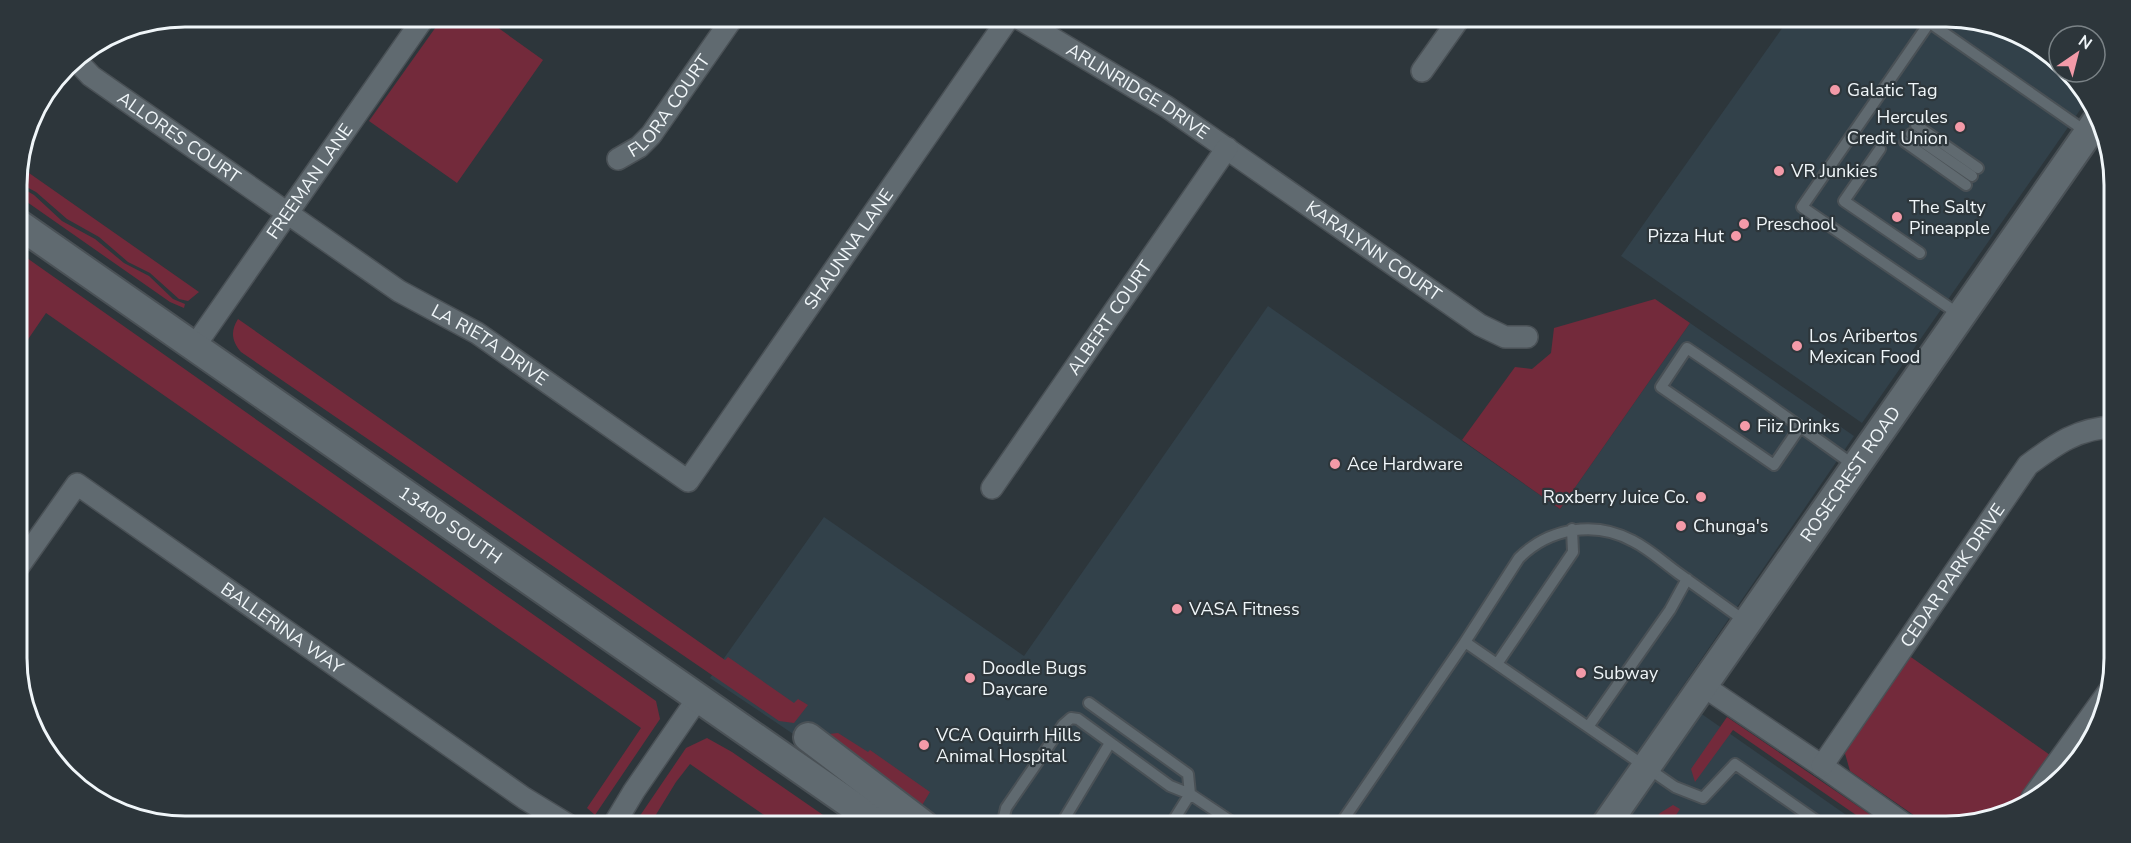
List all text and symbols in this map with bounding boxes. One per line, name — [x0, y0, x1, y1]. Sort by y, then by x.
north arrow — [2047, 24, 2107, 84]
text: N — [2074, 30, 2096, 55]
street label: ARLINRIDGE DRIVE — [1062, 38, 1214, 145]
street label: FLORA COURT — [624, 50, 716, 163]
place label: Galatic Tag — [1847, 78, 1937, 102]
marker: Galatic Tag — [1828, 83, 1842, 97]
street label: ALLORES COURT — [113, 86, 245, 189]
place label: Hercules Credit Union — [1847, 105, 1948, 150]
street label: FREEMAN LANE — [261, 119, 358, 244]
marker: Hercules Credit Union — [1953, 120, 1967, 134]
place label: VR Junkies — [1790, 159, 1878, 183]
marker: VR Junkies — [1772, 164, 1786, 178]
street label: SHAUNNA LANE — [799, 184, 899, 314]
street label: KARALYNN COURT — [1301, 195, 1446, 307]
place label: The Salty Pineapple — [1909, 195, 1990, 240]
marker: The Salty Pineapple — [1890, 210, 1904, 224]
place label: Preschool — [1756, 212, 1836, 236]
marker: Preschool — [1737, 217, 1751, 231]
place label: Pizza Hut — [1648, 224, 1725, 248]
marker: Pizza Hut — [1729, 229, 1743, 243]
street label: ALBERT COURT — [1062, 256, 1158, 380]
street label: LA RIETA DRIVE — [427, 299, 553, 391]
place label: Los Aribertos Mexican Food — [1809, 324, 1920, 369]
marker: Los Aribertos Mexican Food — [1790, 339, 1804, 353]
street label: ROSECREST ROAD — [1795, 402, 1906, 547]
place label: Fiiz Drinks — [1757, 414, 1840, 438]
marker: Fiiz Drinks — [1738, 419, 1752, 433]
place label: Ace Hardware — [1347, 452, 1463, 476]
marker: Ace Hardware — [1328, 457, 1342, 471]
street label: 13400 SOUTH — [394, 480, 507, 569]
place label: Roxberry Juice Co. — [1543, 485, 1689, 509]
marker: Roxberry Juice Co. — [1694, 490, 1708, 504]
street label: CEDAR PARK DRIVE — [1895, 499, 2010, 652]
place label: Chunga's — [1693, 514, 1768, 538]
marker: Chunga's — [1674, 519, 1688, 533]
street label: BALLERINA WAY — [216, 577, 348, 680]
place label: VASA Fitness — [1188, 597, 1300, 621]
marker: VASA Fitness — [1170, 602, 1184, 616]
place label: Doodle Bugs Daycare — [982, 656, 1087, 701]
place label: Subway — [1593, 661, 1659, 685]
marker: Subway — [1574, 666, 1588, 680]
marker: Doodle Bugs Daycare — [963, 671, 977, 685]
place label: VCA Oquirrh Hills Animal Hospital — [935, 723, 1081, 768]
marker: VCA Oquirrh Hills Animal Hospital — [917, 738, 931, 752]

